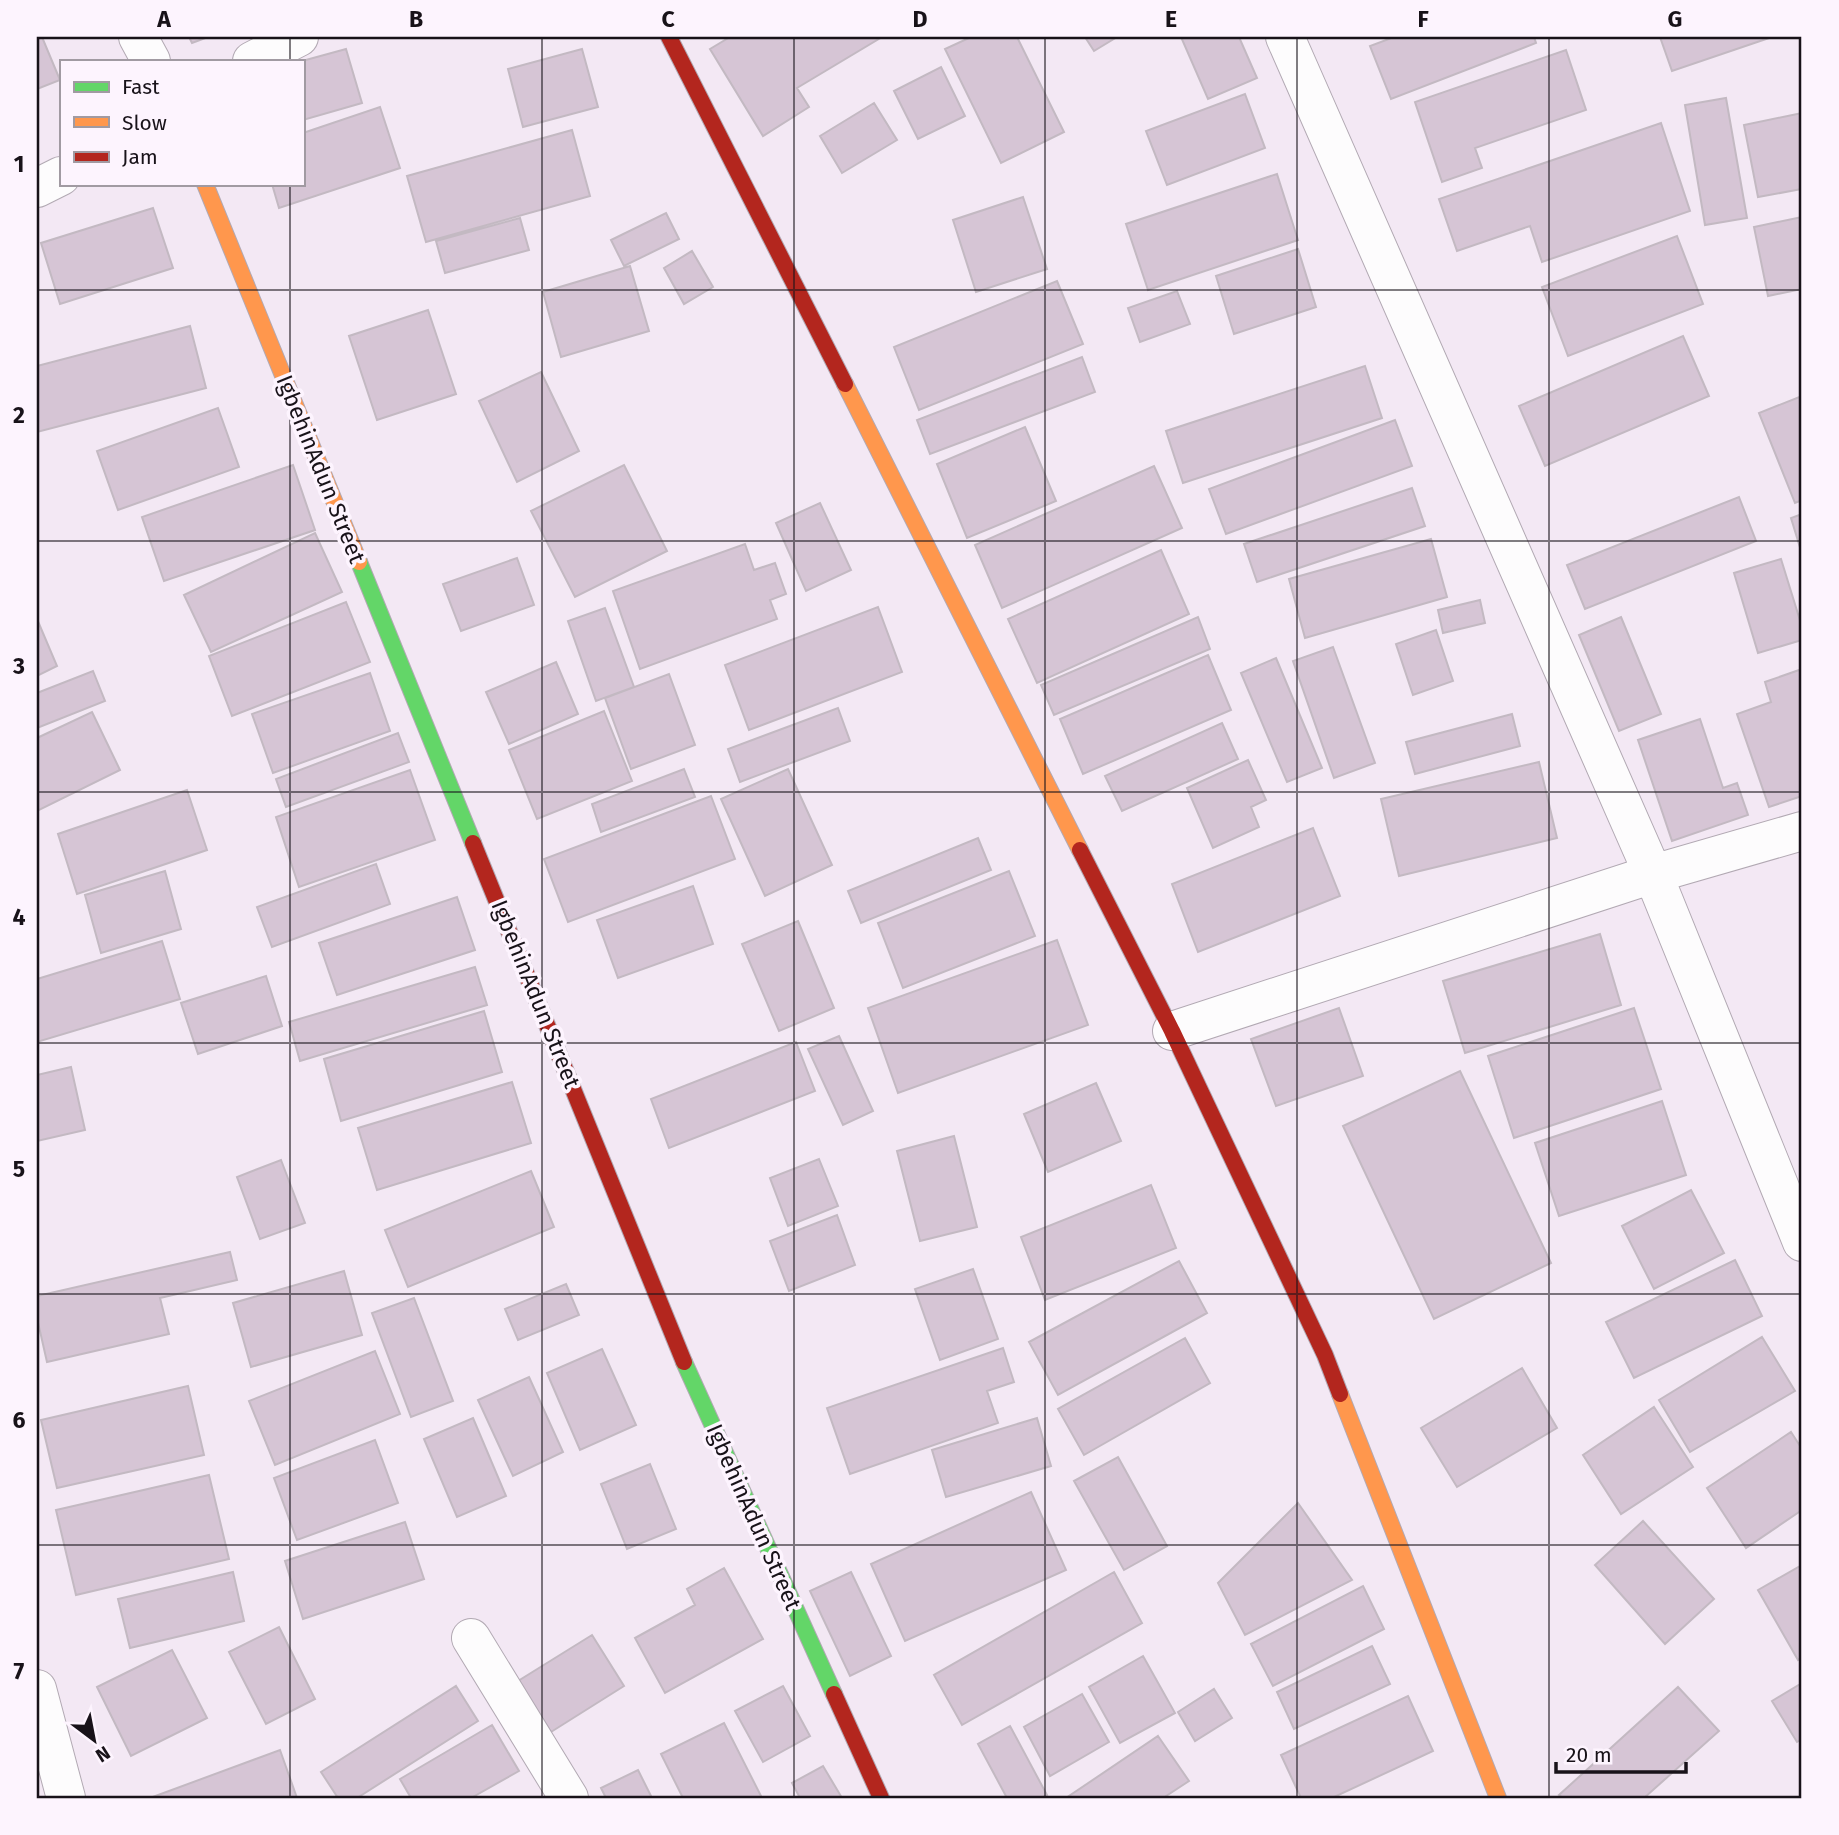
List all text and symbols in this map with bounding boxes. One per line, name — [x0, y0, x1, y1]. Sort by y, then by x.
text: A — [156, 5, 171, 33]
text: B — [409, 5, 423, 33]
text: C — [661, 5, 675, 33]
text: D — [913, 5, 928, 33]
text: E — [1165, 5, 1177, 33]
text: F — [1417, 5, 1429, 33]
text: G — [1668, 5, 1682, 33]
legend — [60, 60, 304, 186]
text: Fast — [122, 74, 160, 100]
text: Slow — [122, 110, 167, 136]
text: Jam — [122, 144, 158, 170]
text: 1 — [14, 150, 24, 178]
street label: IgbehinAdun Street — [270, 371, 372, 568]
text: 2 — [13, 401, 25, 429]
text: 3 — [12, 652, 25, 680]
street label: IgbehinAdun Street — [485, 896, 587, 1093]
text: 4 — [13, 903, 26, 931]
text: 5 — [13, 1155, 25, 1183]
text: 6 — [13, 1406, 26, 1434]
street label: IgbehinAdun Street — [700, 1420, 808, 1615]
text: 7 — [14, 1657, 25, 1685]
north arrow — [60, 1706, 130, 1776]
scale bar — [1556, 1730, 1685, 1774]
text: N — [91, 1741, 114, 1767]
text: 20 m — [1566, 1742, 1612, 1768]

